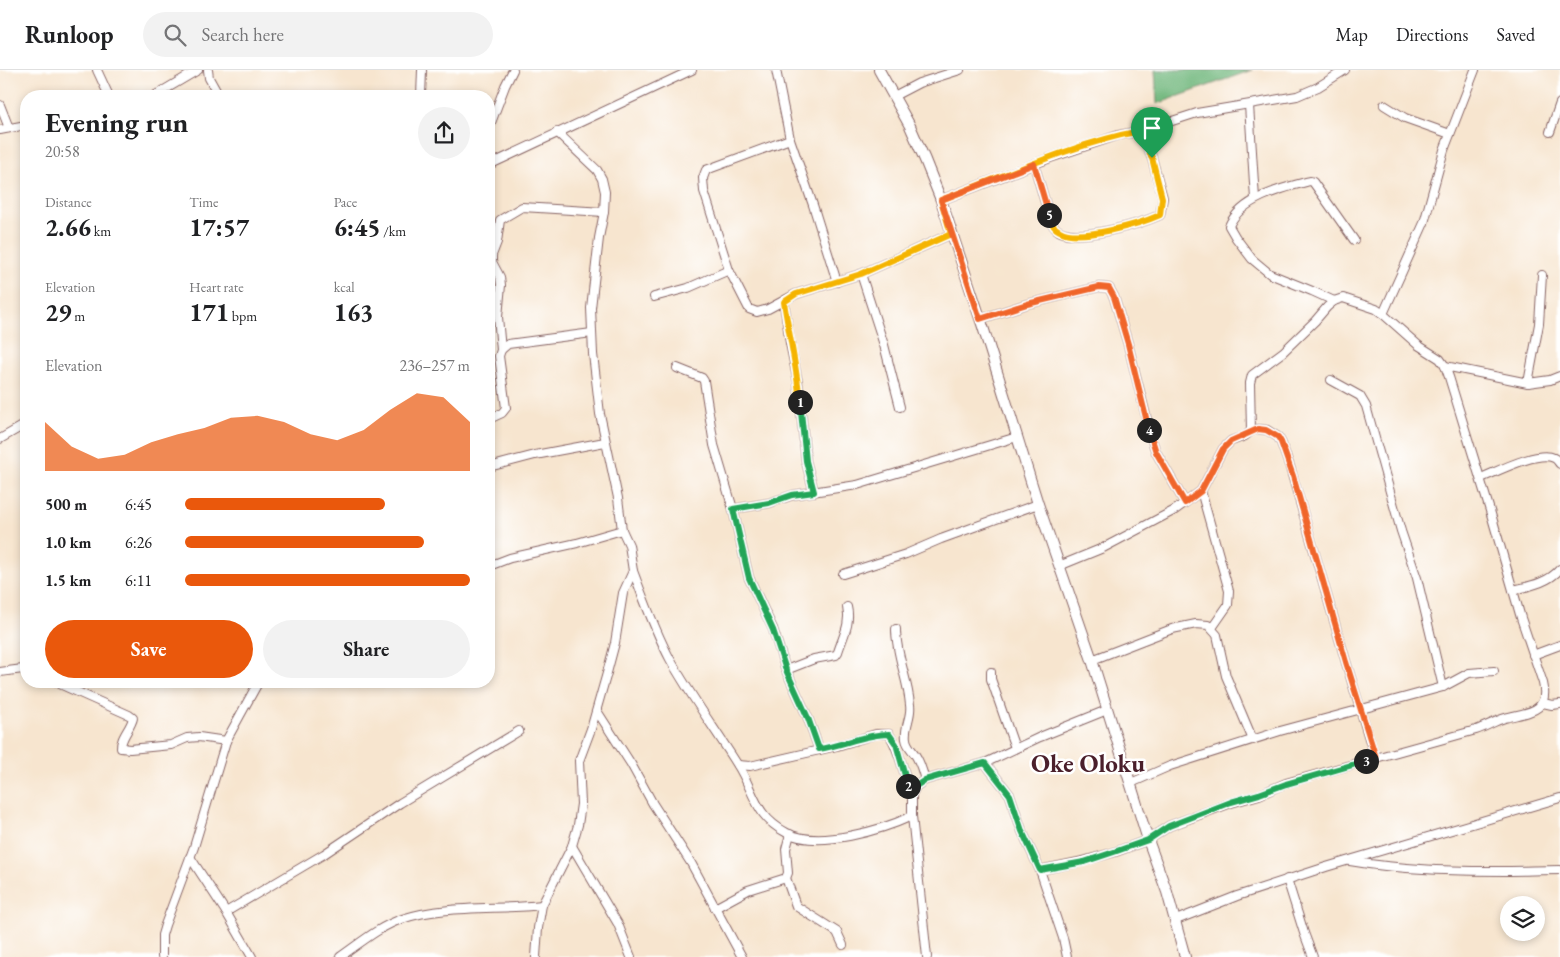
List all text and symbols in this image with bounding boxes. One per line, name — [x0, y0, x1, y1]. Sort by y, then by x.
search box — [143, 12, 493, 57]
text: Runloop — [25, 19, 113, 50]
icon: search — [161, 21, 189, 49]
text: Search here — [201, 22, 284, 47]
text: Map — [1336, 23, 1368, 46]
text: Directions — [1396, 23, 1468, 46]
text: Saved — [1496, 23, 1535, 46]
text: Evening run — [45, 104, 188, 140]
button: share — [418, 107, 470, 159]
pin — [1131, 107, 1173, 158]
icon: arrive — [1138, 114, 1166, 142]
text: 20:58 — [45, 141, 80, 162]
text: Distance — [45, 193, 92, 211]
text: Time — [189, 193, 219, 211]
text: Pace — [334, 193, 357, 211]
pin: 5 — [1036, 202, 1062, 228]
text: 5 — [1046, 206, 1053, 224]
text: 2.66 — [45, 211, 91, 243]
text: 17:57 — [189, 211, 249, 243]
text: 6:45 — [334, 211, 380, 243]
text: km — [91, 222, 111, 240]
text: /km — [380, 222, 406, 240]
text: Elevation — [45, 278, 95, 296]
text: Heart rate — [189, 278, 244, 296]
text: kcal — [334, 278, 355, 296]
text: 29 — [45, 296, 71, 328]
text: 171 — [189, 296, 229, 328]
text: 163 — [334, 296, 373, 328]
text: m — [71, 307, 85, 325]
text: bpm — [229, 307, 257, 325]
text: Elevation — [45, 355, 103, 376]
text: 236–257 m — [399, 355, 470, 376]
pin: 1 — [788, 390, 812, 414]
text: 1 — [797, 393, 804, 411]
pin: 4 — [1136, 418, 1162, 442]
text: 4 — [1146, 421, 1153, 439]
text: 500 m — [45, 494, 87, 515]
text: 6:45 — [125, 494, 152, 515]
text: 1.0 km — [45, 532, 91, 553]
text: 6:26 — [125, 532, 152, 553]
text: 1.5 km — [45, 570, 91, 591]
text: 6:11 — [125, 570, 152, 591]
button: Save — [45, 620, 253, 678]
button: Share — [263, 620, 470, 678]
district label: Oke Oloku — [1031, 747, 1145, 779]
pin: 3 — [1354, 748, 1378, 774]
text: 3 — [1363, 752, 1370, 770]
pin: 2 — [896, 774, 920, 798]
text: 2 — [905, 777, 912, 795]
map controls — [1500, 896, 1545, 941]
button: layers — [1500, 896, 1545, 941]

